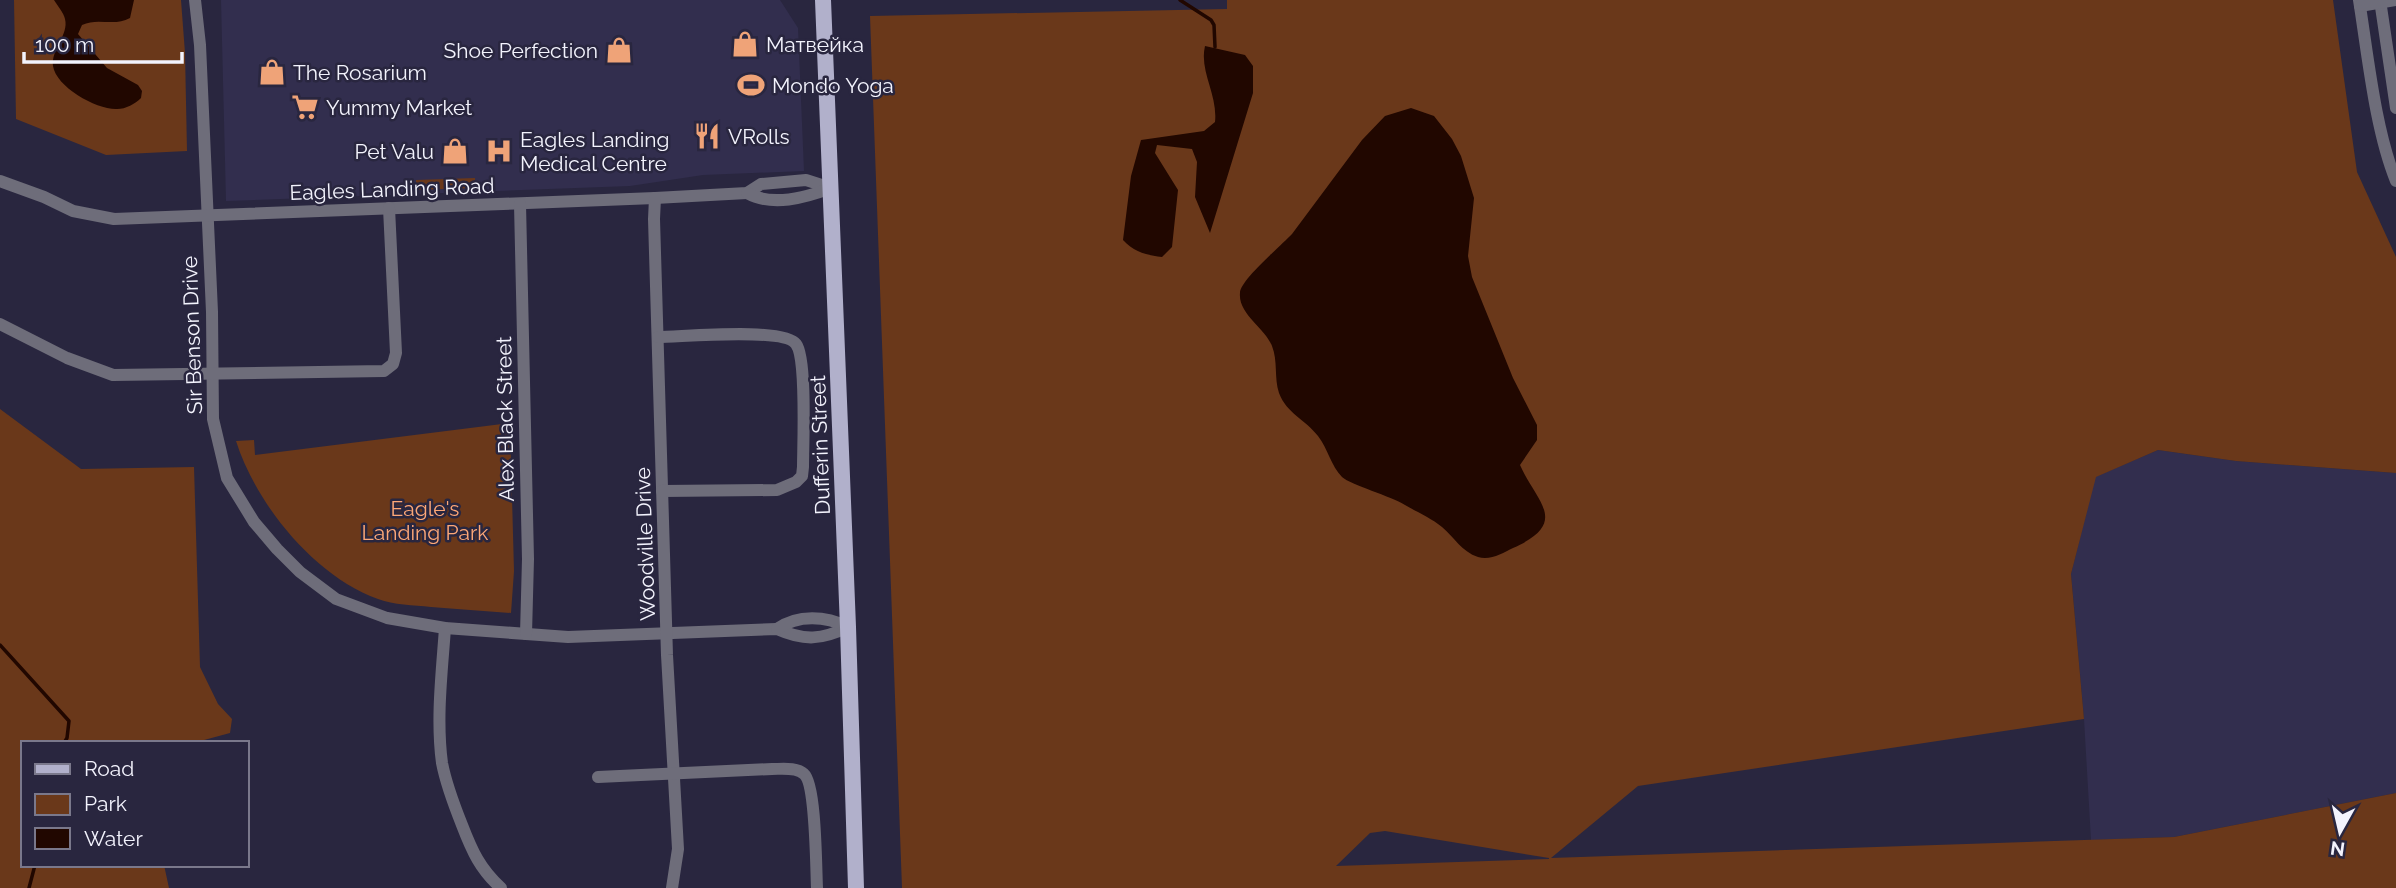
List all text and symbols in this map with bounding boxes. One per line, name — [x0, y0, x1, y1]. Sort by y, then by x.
scale bar — [24, 21, 182, 65]
shop icon: Матвейка — [730, 29, 760, 59]
text: 100 m — [35, 32, 94, 57]
place label: Матвейка — [766, 32, 864, 57]
shop icon: Shoe Perfection — [604, 35, 634, 65]
place label: Shoe Perfection — [443, 38, 598, 63]
shop icon: The Rosarium — [257, 57, 287, 87]
place label: The Rosarium — [293, 60, 427, 85]
sports icon: Mondo Yoga — [736, 70, 766, 100]
place label: Mondo Yoga — [772, 73, 894, 98]
supermarket icon: Yummy Market — [290, 92, 320, 122]
place label: Yummy Market — [326, 95, 472, 120]
restaurant icon: VRolls — [692, 121, 722, 151]
place label: VRolls — [728, 124, 790, 149]
place label: Eagles Landing Medical Centre — [520, 127, 669, 176]
shop icon: Pet Valu — [440, 136, 470, 166]
hospital icon: Eagles Landing Medical Centre — [484, 136, 514, 166]
place label: Pet Valu — [354, 139, 434, 164]
street label: Eagles Landing Road — [289, 173, 495, 205]
street label: Sir Benson Drive — [177, 255, 207, 415]
street label: Alex Black Street — [491, 336, 519, 502]
street label: Dufferin Street — [805, 375, 835, 515]
street label: Woodville Drive — [630, 467, 660, 621]
park label: Eagle's Landing Park — [361, 496, 489, 545]
legend — [21, 741, 248, 867]
text: Road — [84, 756, 134, 781]
text: Park — [84, 791, 127, 816]
north arrow — [2305, 797, 2375, 867]
text: Water — [84, 826, 143, 851]
text: N — [2329, 837, 2346, 861]

